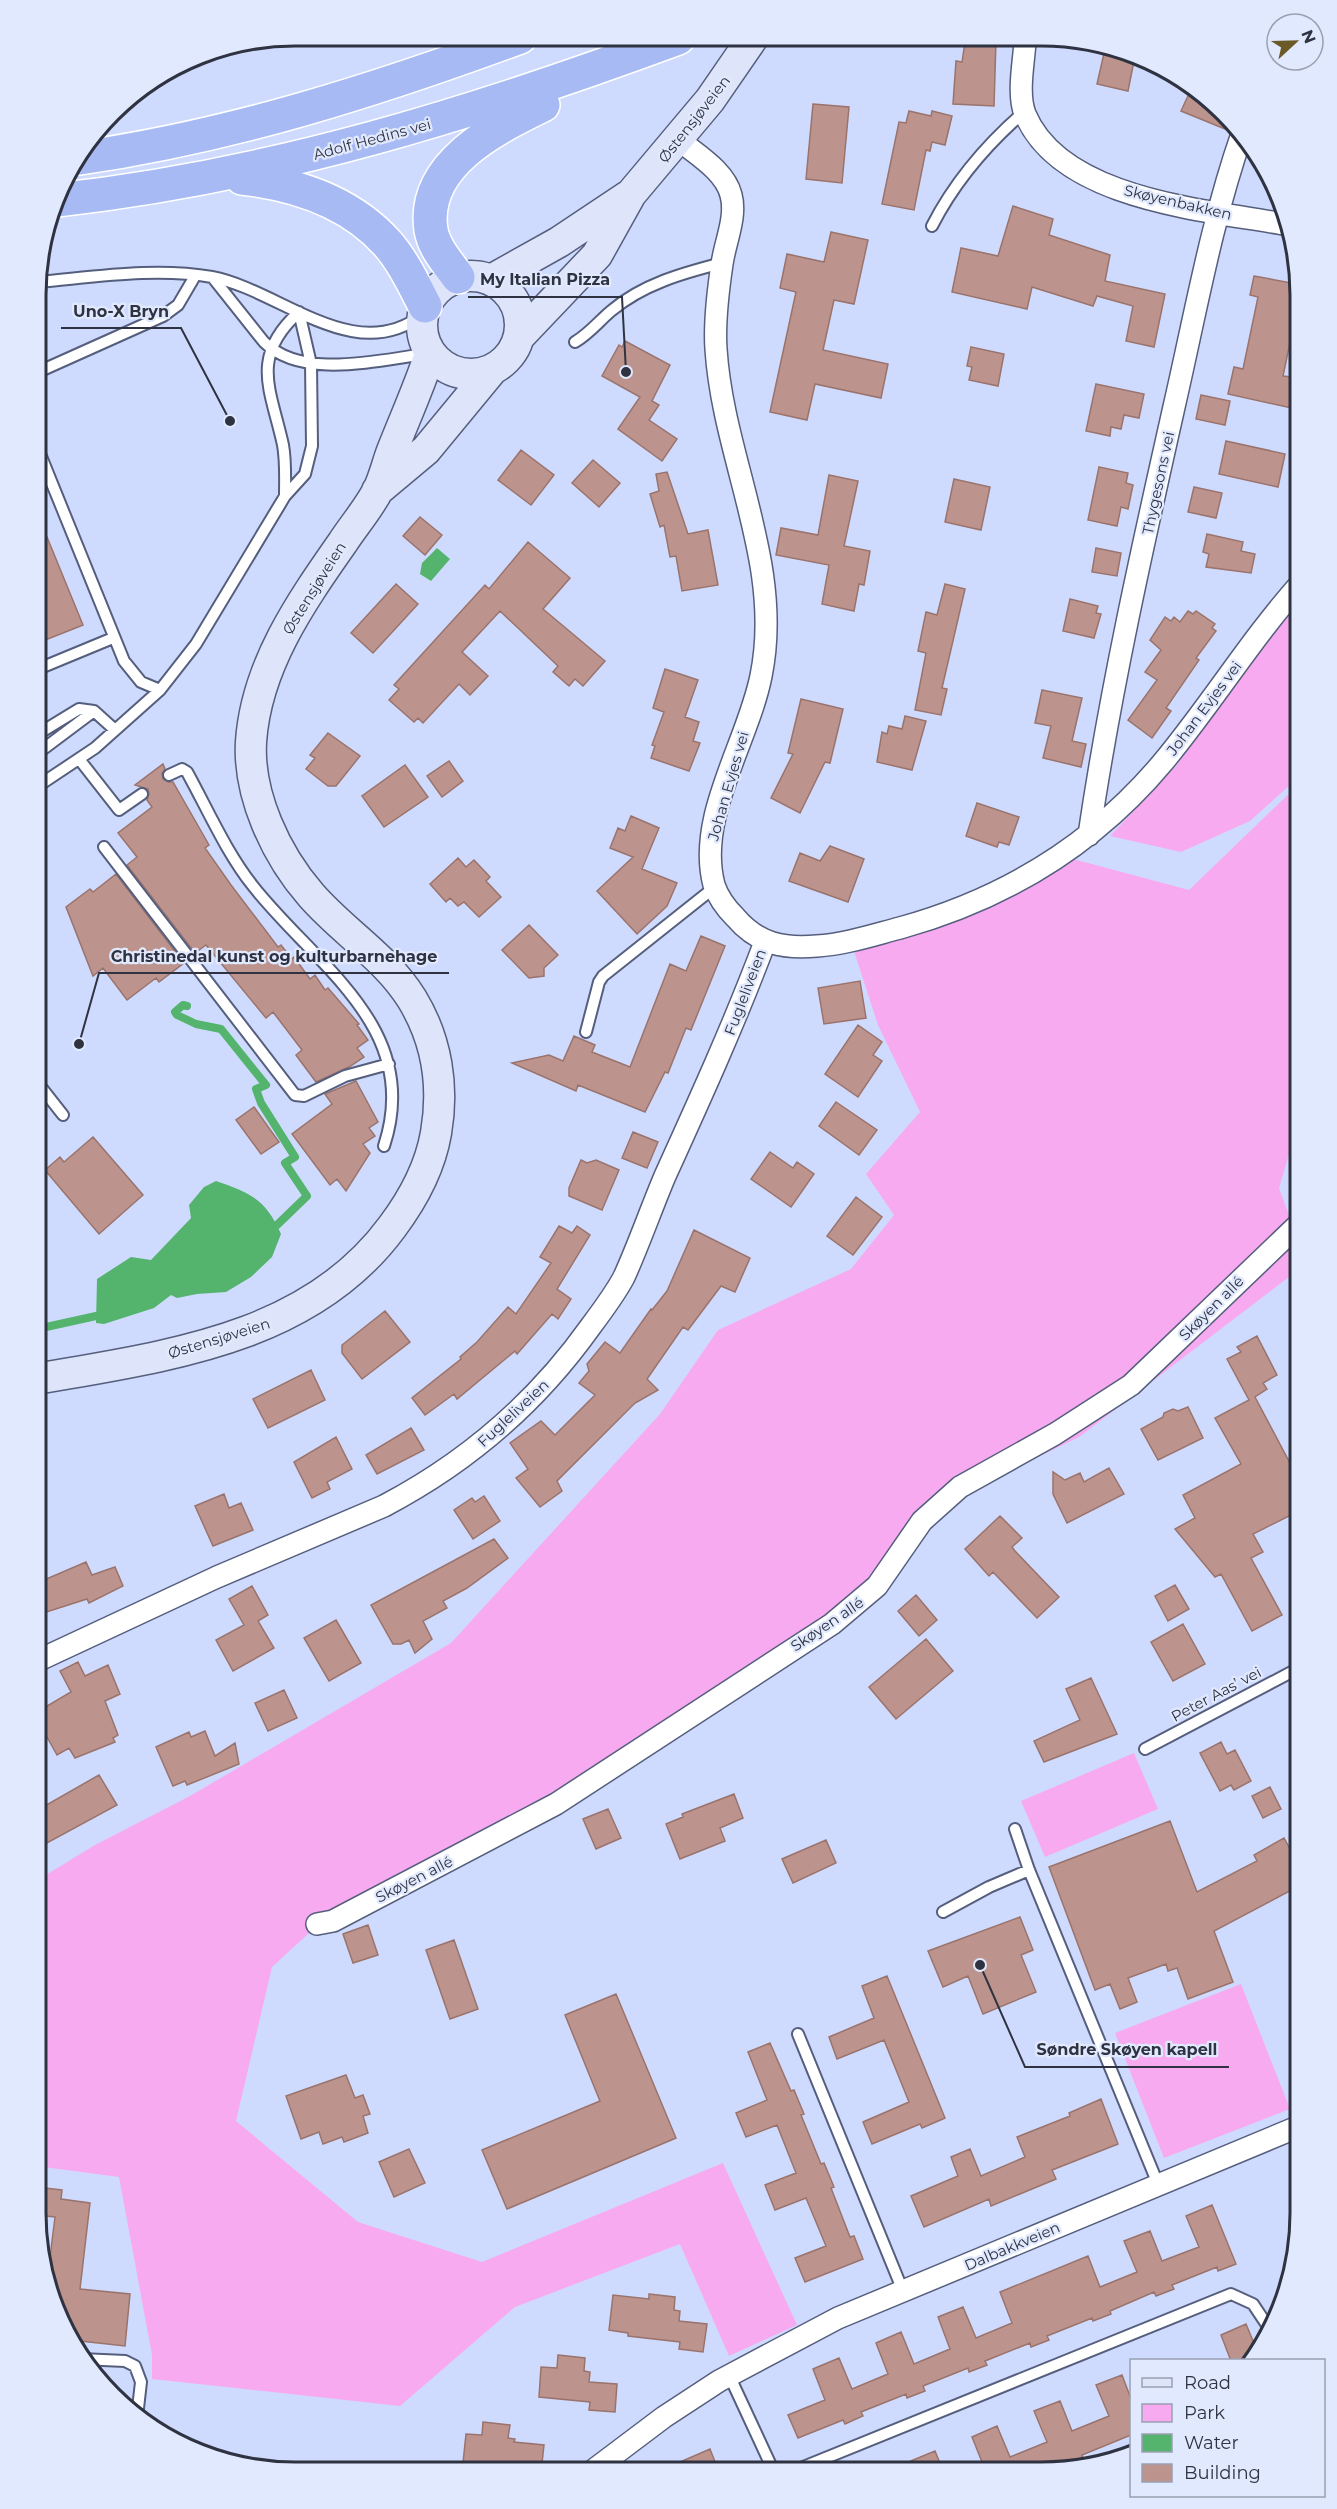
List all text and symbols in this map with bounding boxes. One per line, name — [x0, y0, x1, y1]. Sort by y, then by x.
north arrow — [1265, 12, 1325, 72]
text: N — [1297, 27, 1320, 46]
street label: Østensjøveien — [654, 71, 734, 167]
street label: Adolf Hedins vei — [311, 114, 433, 164]
street label: Skøyenbakken — [1122, 180, 1234, 224]
callout: My Italian Pizza — [468, 263, 622, 297]
text: My Italian Pizza — [480, 270, 610, 289]
callout: Uno-X Bryn — [61, 294, 181, 328]
text: Uno-X Bryn — [73, 302, 169, 321]
street label: Thygesons vei — [1138, 430, 1178, 536]
street label: Østensjøveien — [278, 538, 350, 638]
street label: Johan Evjes vei — [1162, 657, 1246, 760]
street label: Johan Evjes vei — [703, 729, 753, 844]
callout: Christinedal kunst og kulturbarnehage — [99, 939, 449, 973]
street label: Fugleliveien — [720, 946, 770, 1038]
text: Christinedal kunst og kulturbarnehage — [111, 947, 437, 966]
street label: Skøyen allé — [1175, 1272, 1247, 1344]
street label: Østensjøveien — [166, 1313, 272, 1363]
street label: Fugleliveien — [473, 1375, 553, 1451]
street label: Skøyen allé — [787, 1593, 867, 1655]
street label: Peter Aas’ vei — [1168, 1662, 1264, 1726]
street label: Skøyen allé — [372, 1851, 456, 1907]
callout: Søndre Skøyen kapell — [1025, 2033, 1229, 2067]
text: Søndre Skøyen kapell — [1037, 2040, 1217, 2059]
street label: Dalbakkveien — [961, 2217, 1063, 2275]
legend — [1130, 2359, 1325, 2497]
text: Road — [1184, 2372, 1231, 2394]
text: Park — [1184, 2402, 1225, 2424]
text: Water — [1184, 2432, 1239, 2454]
text: Building — [1184, 2462, 1261, 2484]

